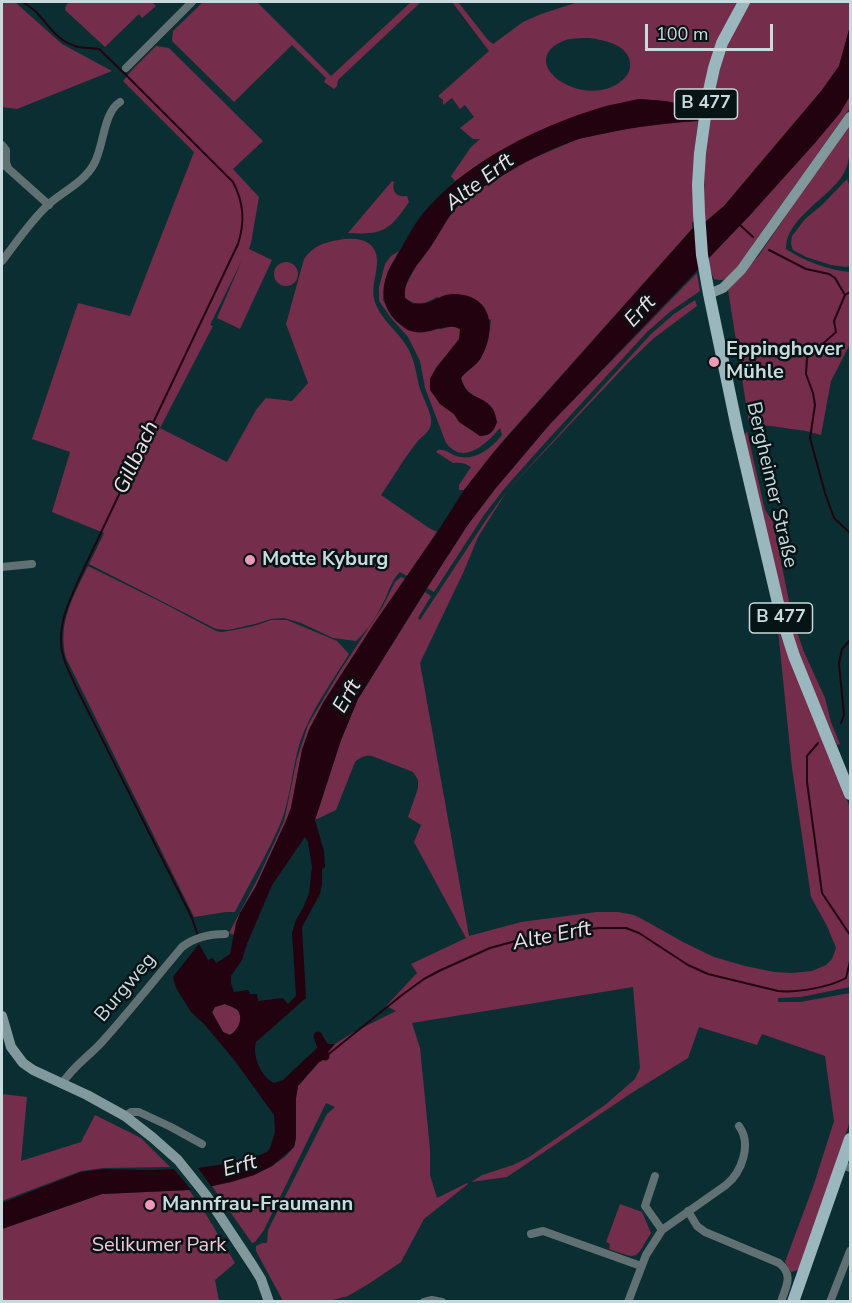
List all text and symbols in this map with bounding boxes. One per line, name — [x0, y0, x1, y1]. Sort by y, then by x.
scale bar — [648, 12, 776, 50]
text: 100 m — [656, 22, 708, 46]
road number: B 477 — [674, 89, 738, 119]
water label: Alte Erft — [441, 149, 519, 217]
water label: Erft — [620, 291, 662, 333]
place label: Eppinghover Mühle — [726, 338, 843, 385]
marker: Eppinghover Mühle — [707, 355, 721, 369]
street label: Bergheimer Straße — [740, 400, 802, 570]
water label: Gillbach — [109, 418, 165, 498]
place label: Motte Kyburg — [262, 548, 388, 572]
marker: Motte Kyburg — [243, 553, 257, 567]
road number: B 477 — [750, 603, 812, 633]
water label: Erft — [329, 676, 367, 718]
water label: Alte Erft — [511, 917, 593, 957]
street label: Burgweg — [90, 949, 162, 1027]
water label: Erft — [220, 1150, 260, 1184]
place label: Mannfrau-Fraumann — [162, 1193, 353, 1217]
marker: Mannfrau-Fraumann — [143, 1198, 157, 1212]
park label: Selikumer Park — [92, 1234, 226, 1258]

